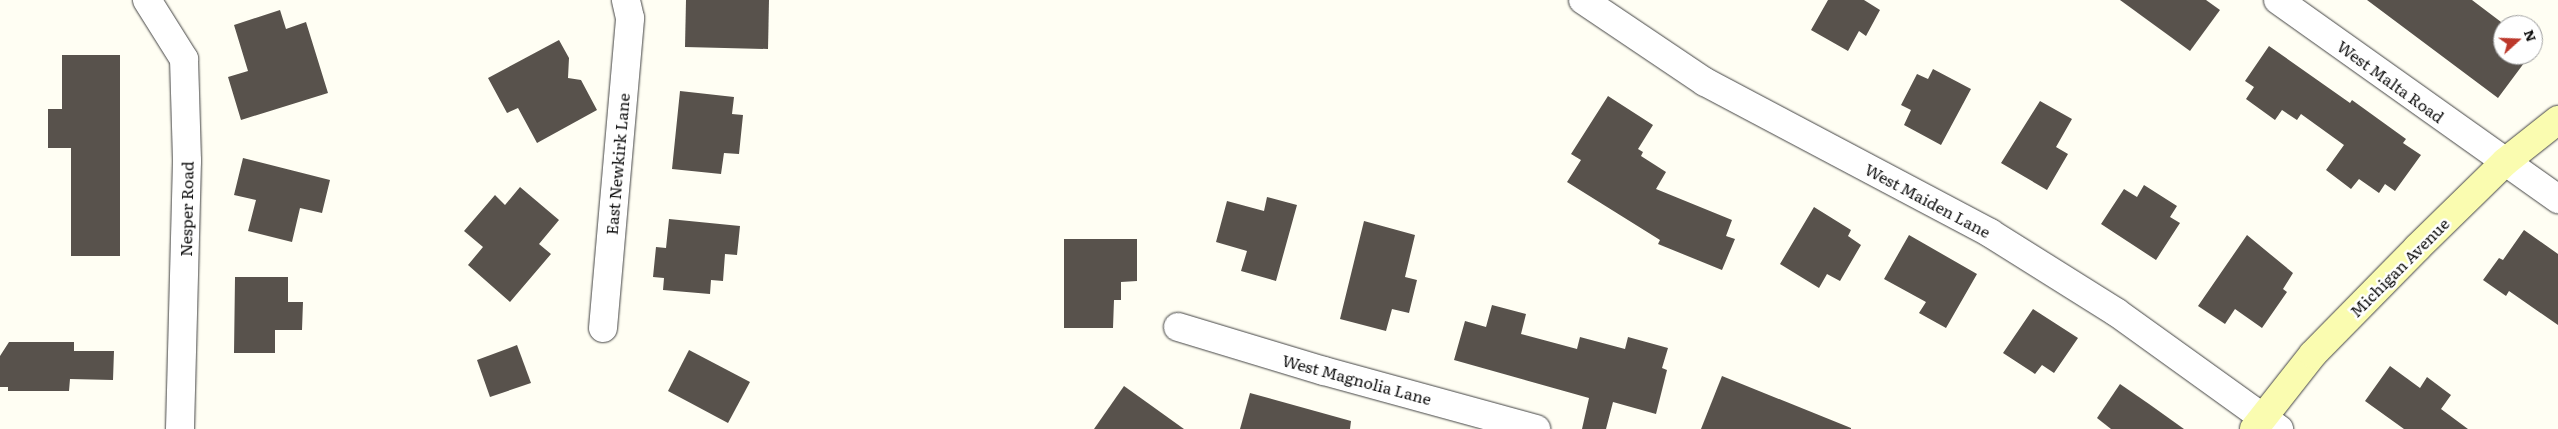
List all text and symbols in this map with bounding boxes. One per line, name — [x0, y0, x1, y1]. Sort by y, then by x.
north arrow — [2493, 15, 2543, 65]
text: N — [2520, 26, 2543, 44]
street label: West Malta Road — [2334, 36, 2448, 126]
street label: East Newkirk Lane — [601, 92, 633, 236]
street label: West Maiden Lane — [1862, 159, 1994, 241]
street label: Nesper Road — [176, 161, 196, 257]
street label: Michigan Avenue — [2345, 213, 2453, 321]
street label: West Magnolia Lane — [1280, 350, 1434, 408]

